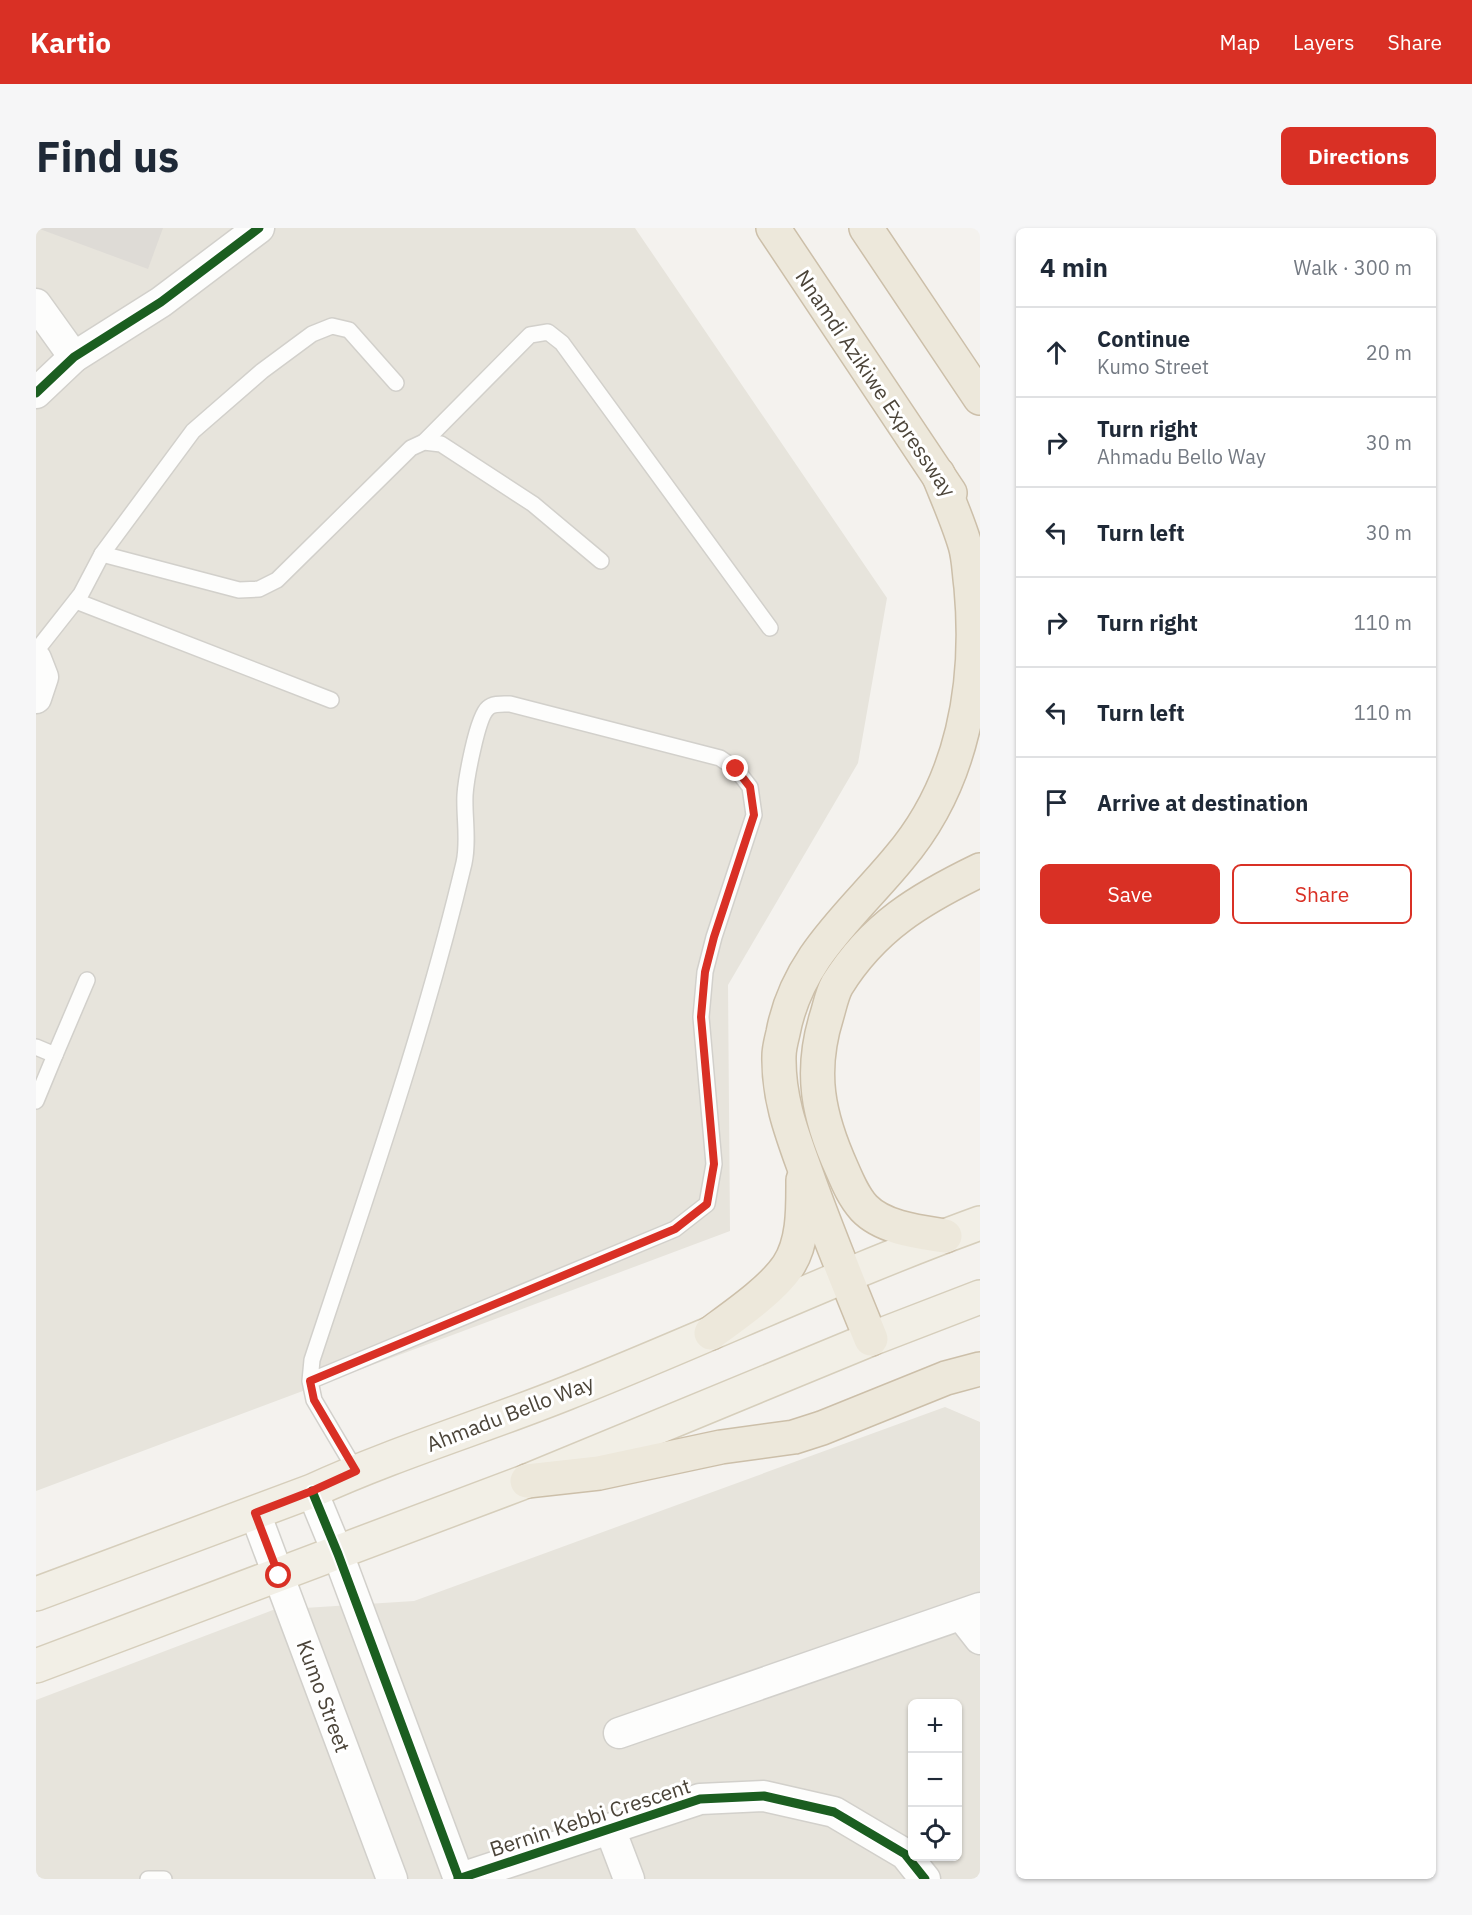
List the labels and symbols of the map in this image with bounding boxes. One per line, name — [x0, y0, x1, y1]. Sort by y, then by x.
street label: Nnamdi Azikiwe Expressway — [789, 264, 963, 502]
route end — [722, 755, 748, 781]
street label: Ahmadu Bello Way — [422, 1368, 598, 1458]
route start — [265, 1562, 291, 1588]
street label: Kumo Street — [291, 1636, 357, 1756]
street label: Bernin Kebbi Crescent — [486, 1771, 694, 1863]

